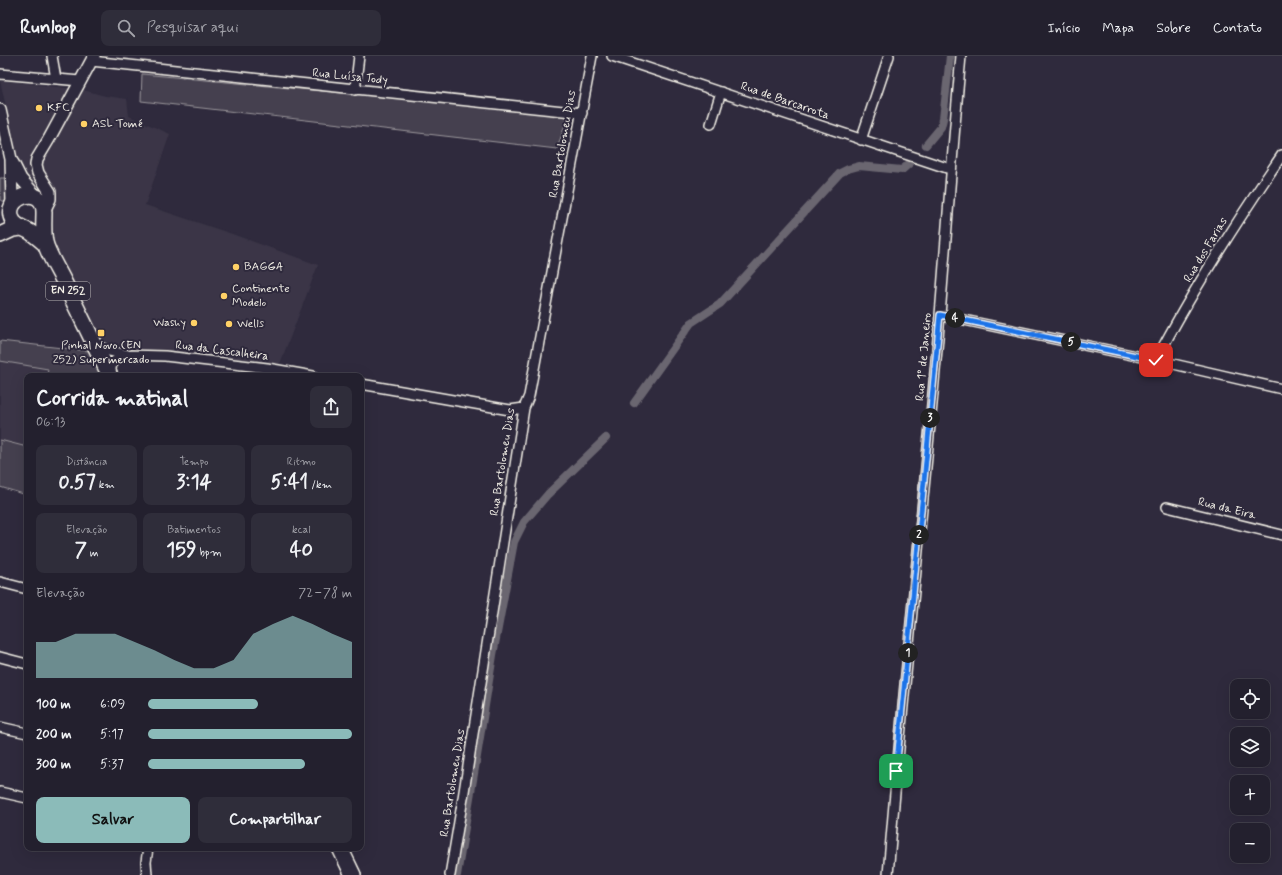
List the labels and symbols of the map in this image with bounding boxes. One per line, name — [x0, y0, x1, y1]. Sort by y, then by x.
street label: Rua Luísa Tody — [311, 65, 389, 89]
street label: Rua de Barcarrota — [738, 78, 832, 124]
street label: Rua Bartolomeu Dias — [546, 89, 580, 199]
place label: KFC — [47, 100, 70, 116]
marker: KFC — [34, 103, 44, 113]
place label: ASL Tomé — [92, 116, 143, 132]
marker: ASL Tomé — [79, 119, 89, 129]
street label: Rua dos Farias — [1180, 215, 1232, 285]
place label: BAGGA — [244, 259, 283, 275]
marker: BAGGA — [231, 262, 241, 272]
place label: Continente Modelo — [232, 281, 290, 311]
road number: EN 252 — [46, 282, 90, 300]
marker: Continente Modelo — [219, 291, 229, 301]
pin: 4 — [945, 308, 965, 328]
street label: Rua 1º de Janeiro — [912, 312, 936, 402]
place label: Washy — [153, 315, 186, 331]
place label: Wells — [237, 316, 265, 332]
marker: Washy — [189, 318, 199, 328]
marker: Wells — [224, 319, 234, 329]
marker: Pinhal Novo (EN 252) Supermercado — [96, 328, 106, 338]
pin: 5 — [1061, 332, 1081, 352]
street label: Rua da Cascalheira — [174, 337, 270, 365]
place label: Pinhal Novo (EN 252) Supermercado — [53, 338, 149, 368]
pin — [1139, 343, 1173, 377]
street label: Rua Bartolomeu Dias — [487, 407, 519, 517]
pin: 3 — [920, 408, 940, 428]
street label: Rua da Eira — [1196, 494, 1259, 524]
pin: 2 — [909, 525, 929, 545]
pin: 1 — [898, 643, 918, 663]
street label: Rua Bartolomeu Dias — [437, 728, 469, 838]
pin — [879, 754, 913, 788]

